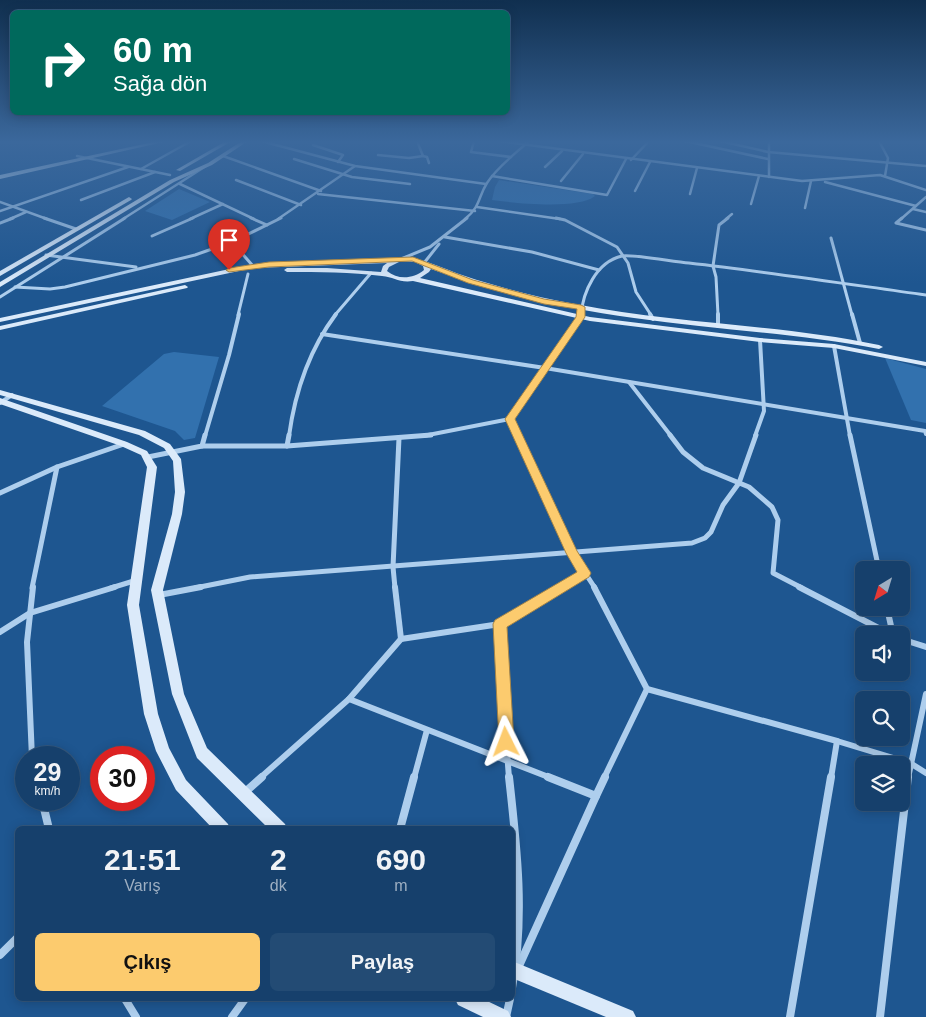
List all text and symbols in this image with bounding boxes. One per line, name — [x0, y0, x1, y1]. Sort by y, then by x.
icon: right — [30, 30, 95, 95]
text: 60 m — [113, 30, 193, 69]
text: Sağa dön — [113, 71, 207, 96]
pin — [208, 219, 250, 270]
icon: arrive — [215, 226, 243, 254]
north arrow — [855, 561, 910, 616]
map controls — [855, 561, 910, 811]
button: sound — [855, 626, 910, 681]
button: search — [855, 691, 910, 746]
position arrow — [479, 715, 531, 767]
speed limit sign: 30 — [90, 746, 155, 811]
button: layers — [855, 756, 910, 811]
text: 29 — [34, 758, 61, 786]
text: km/h — [34, 784, 61, 798]
text: 21:51 — [104, 843, 181, 876]
text: 2 — [270, 843, 287, 876]
text: 690 — [376, 843, 426, 876]
text: Varış — [124, 877, 161, 894]
text: dk — [270, 877, 287, 894]
text: m — [394, 877, 408, 894]
button: Çıkış — [35, 933, 260, 991]
button: Paylaş — [270, 933, 495, 991]

